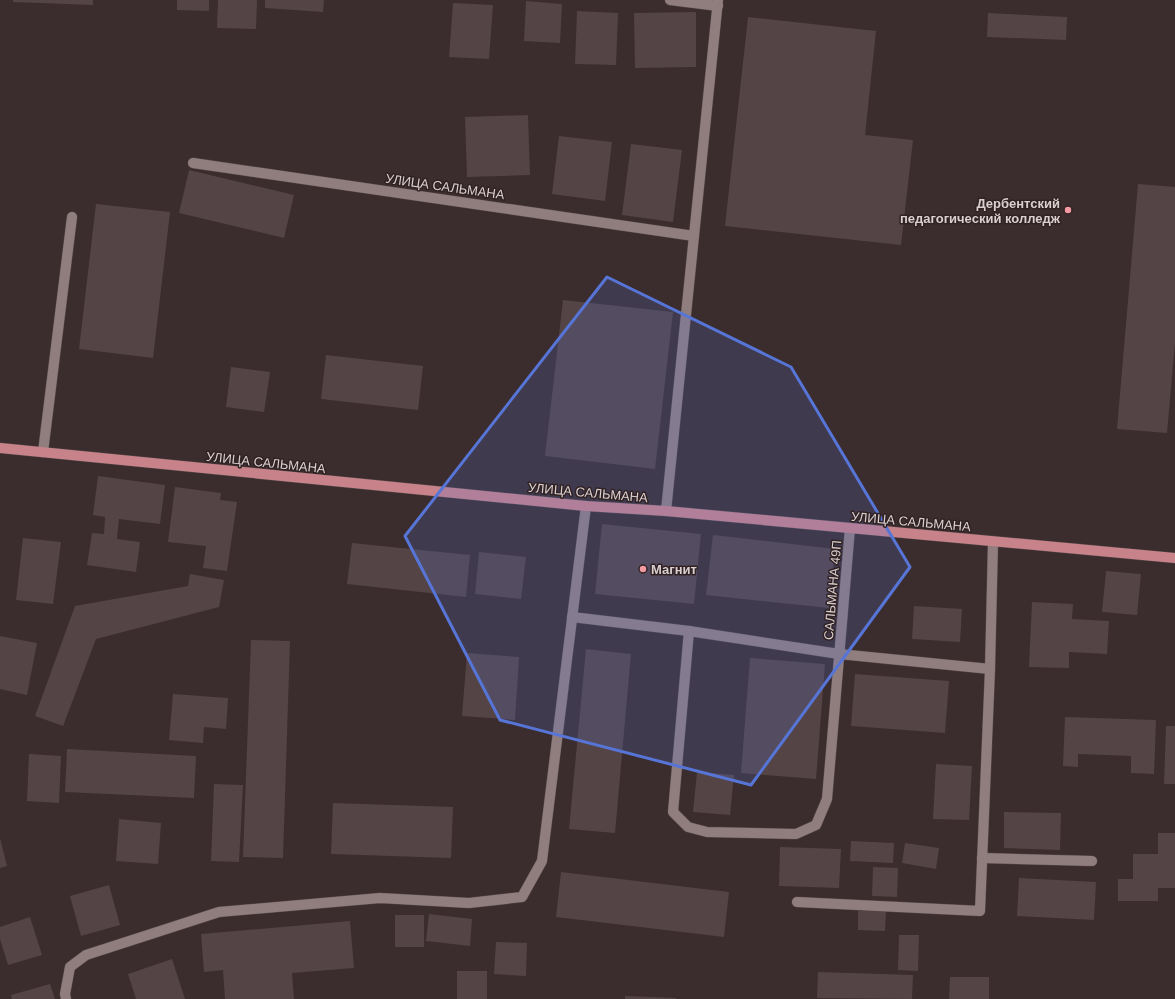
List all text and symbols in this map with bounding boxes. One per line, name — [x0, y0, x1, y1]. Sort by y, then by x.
street label: УЛИЦА САЛЬМАНА — [384, 171, 506, 202]
place label: Дербентский педагогический колледж — [900, 196, 1061, 226]
marker: Дербентский педагогический колледж — [1063, 205, 1073, 215]
street label: УЛИЦА САЛЬМАНА — [205, 449, 327, 476]
street label: УЛИЦА САЛЬМАНА — [528, 480, 649, 505]
street label: УЛИЦА САЛЬМАНА — [851, 509, 972, 534]
street label: САЛЬМАНА 49П — [821, 540, 844, 640]
place label: Магнит — [651, 562, 697, 577]
marker: Магнит — [638, 564, 648, 574]

